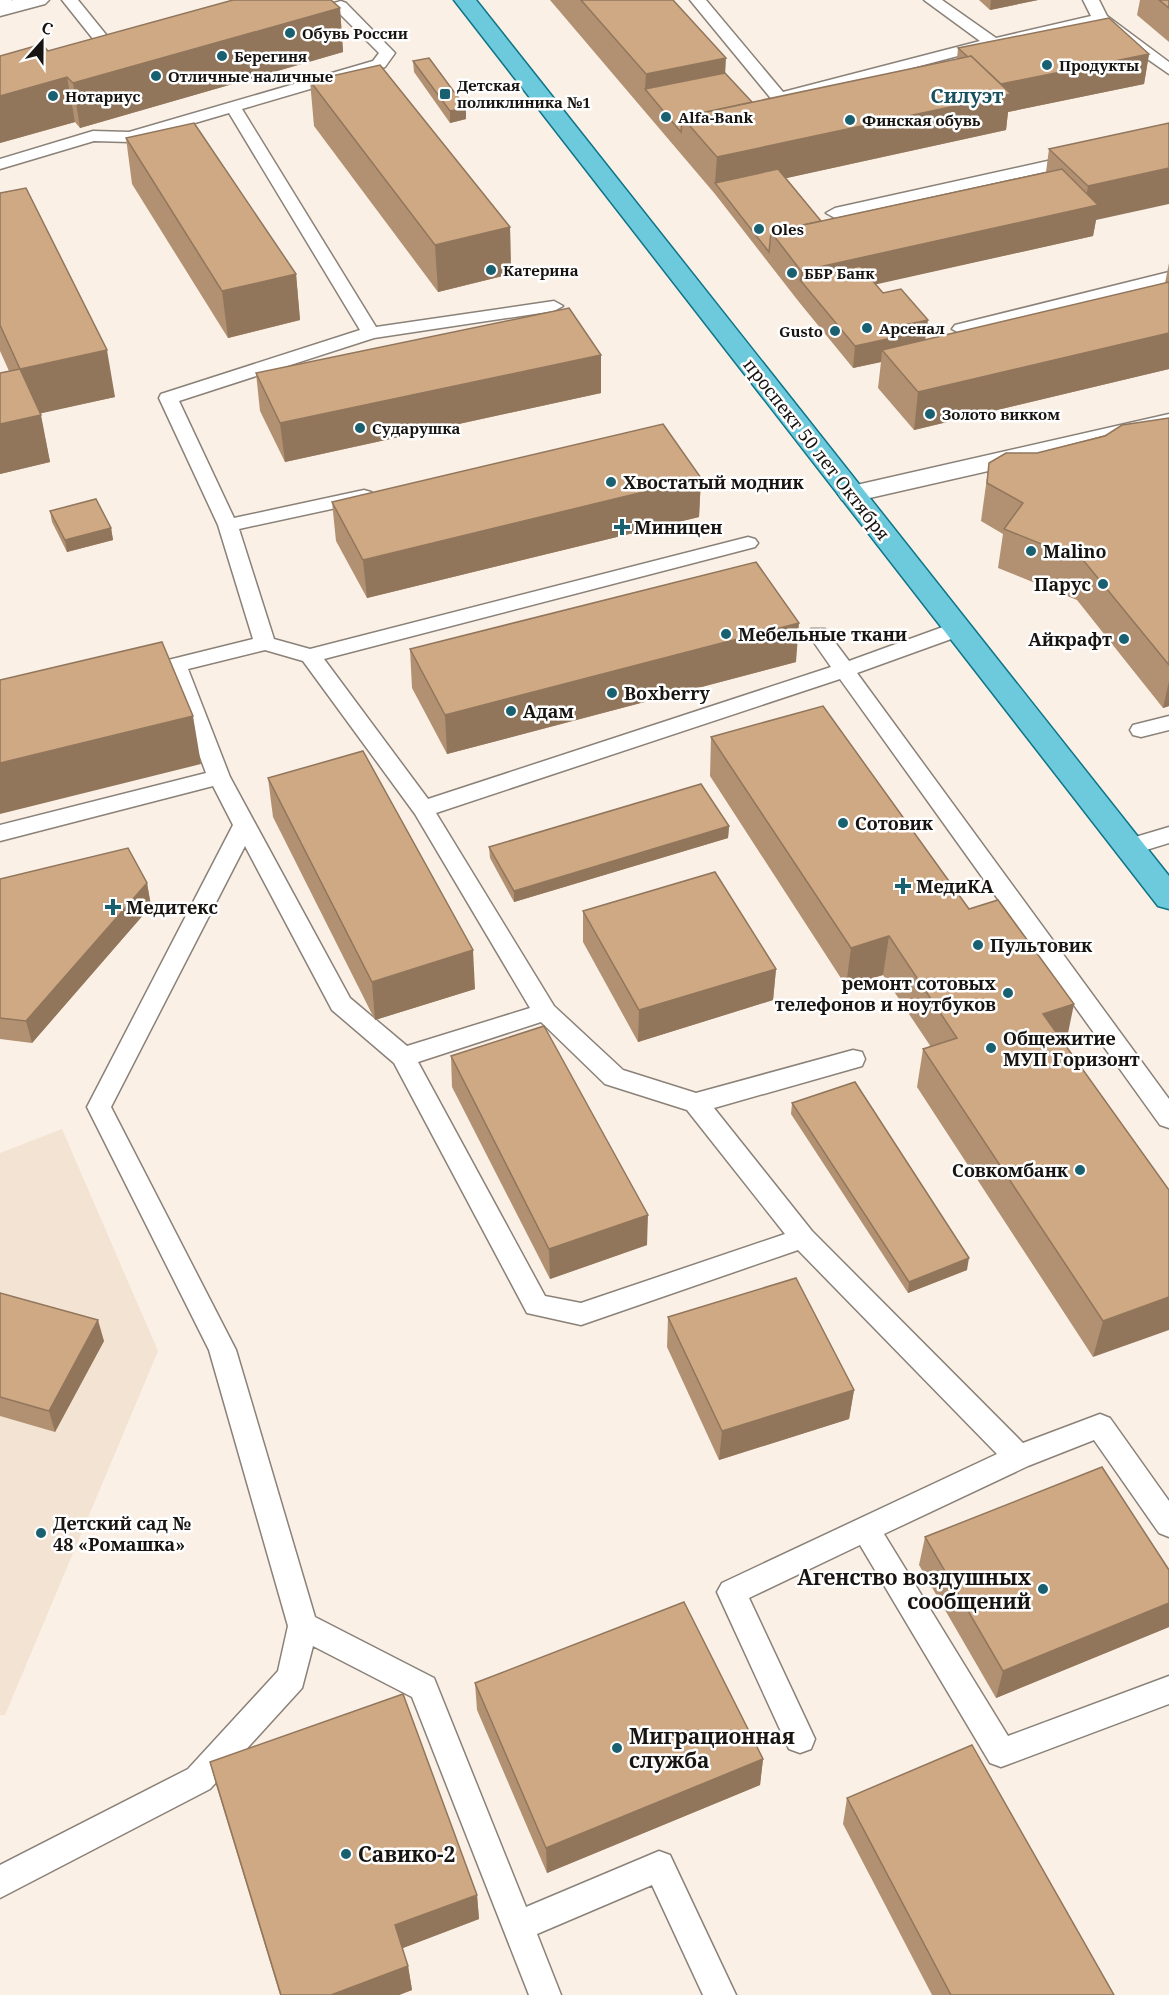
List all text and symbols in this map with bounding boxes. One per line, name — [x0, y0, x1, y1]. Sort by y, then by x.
north arrow — [12, 12, 72, 72]
text: С — [39, 16, 56, 40]
place label: Обувь России — [302, 23, 408, 43]
marker: Обувь России — [283, 26, 297, 40]
place label: Берегиня — [234, 46, 307, 66]
marker: Берегиня — [215, 49, 229, 63]
place label: Продукты — [1059, 55, 1139, 75]
marker: Продукты — [1040, 58, 1054, 72]
place label: Отличные наличные — [168, 66, 333, 86]
marker: Отличные наличные — [149, 69, 163, 83]
place label: Детская поликлиника №1 — [457, 75, 591, 112]
district label: Силуэт — [931, 82, 1003, 109]
place label: Нотариус — [65, 86, 140, 106]
marker: Детская поликлиника №1 — [438, 87, 452, 101]
marker: Нотариус — [46, 89, 60, 103]
place label: Alfa-Bank — [678, 107, 753, 127]
marker: Alfa-Bank — [659, 110, 673, 124]
place label: Финская обувь — [862, 110, 981, 130]
marker: Финская обувь — [843, 113, 857, 127]
place label: Oles — [771, 219, 804, 239]
marker: Oles — [752, 222, 766, 236]
place label: Катерина — [503, 260, 579, 280]
marker: Катерина — [484, 263, 498, 277]
place label: ББР Банк — [804, 263, 875, 283]
marker: ББР Банк — [785, 266, 799, 280]
place label: Арсенал — [879, 318, 945, 338]
place label: Gusto — [779, 321, 823, 341]
marker: Арсенал — [860, 321, 874, 335]
marker: Gusto — [828, 324, 842, 338]
street label: проспект 50 лет Октября — [738, 353, 896, 545]
place label: Золото викком — [942, 404, 1060, 424]
marker: Золото викком — [923, 407, 937, 421]
place label: Сударушка — [372, 418, 461, 438]
marker: Сударушка — [353, 421, 367, 435]
place label: Хвостатый модник — [623, 470, 805, 494]
marker: Хвостатый модник — [604, 475, 618, 489]
place label: Миницен — [634, 515, 722, 539]
marker: Миницен — [615, 520, 629, 534]
place label: Malino — [1043, 539, 1107, 563]
marker: Malino — [1024, 544, 1038, 558]
place label: Парус — [1034, 572, 1091, 596]
marker: Парус — [1096, 577, 1110, 591]
place label: Мебельные ткани — [738, 622, 907, 646]
marker: Мебельные ткани — [719, 627, 733, 641]
place label: Айкрафт — [1028, 627, 1112, 651]
marker: Айкрафт — [1117, 632, 1131, 646]
place label: Boxberry — [624, 681, 711, 705]
marker: Boxberry — [605, 686, 619, 700]
place label: Адам — [523, 699, 574, 723]
marker: Адам — [504, 704, 518, 718]
place label: Сотовик — [855, 811, 934, 835]
marker: Сотовик — [836, 816, 850, 830]
place label: МедиКА — [916, 874, 994, 898]
marker: МедиКА — [894, 877, 912, 895]
place label: Медитекс — [126, 895, 218, 919]
marker: Медитекс — [104, 898, 122, 916]
place label: Пультовик — [990, 933, 1093, 957]
marker: Пультовик — [971, 938, 985, 952]
place label: ремонт сотовых телефонов и ноутбуков — [775, 971, 996, 1016]
marker: ремонт сотовых телефонов и ноутбуков — [1001, 986, 1015, 1000]
place label: Общежитие МУП Горизонт — [1003, 1026, 1140, 1071]
marker: Общежитие МУП Горизонт — [984, 1041, 998, 1055]
place label: Совкомбанк — [952, 1158, 1069, 1182]
marker: Совкомбанк — [1073, 1163, 1087, 1177]
place label: Детский сад № 48 «Ромашка» — [53, 1511, 191, 1556]
marker: Детский сад № 48 «Ромашка» — [34, 1526, 48, 1540]
place label: Агенство воздушных сообщений — [797, 1563, 1031, 1615]
marker: Агенство воздушных сообщений — [1036, 1582, 1050, 1596]
place label: Миграционная служба — [629, 1722, 795, 1774]
marker: Миграционная служба — [610, 1741, 624, 1755]
place label: Савико-2 — [358, 1840, 455, 1868]
marker: Савико-2 — [339, 1847, 353, 1861]

